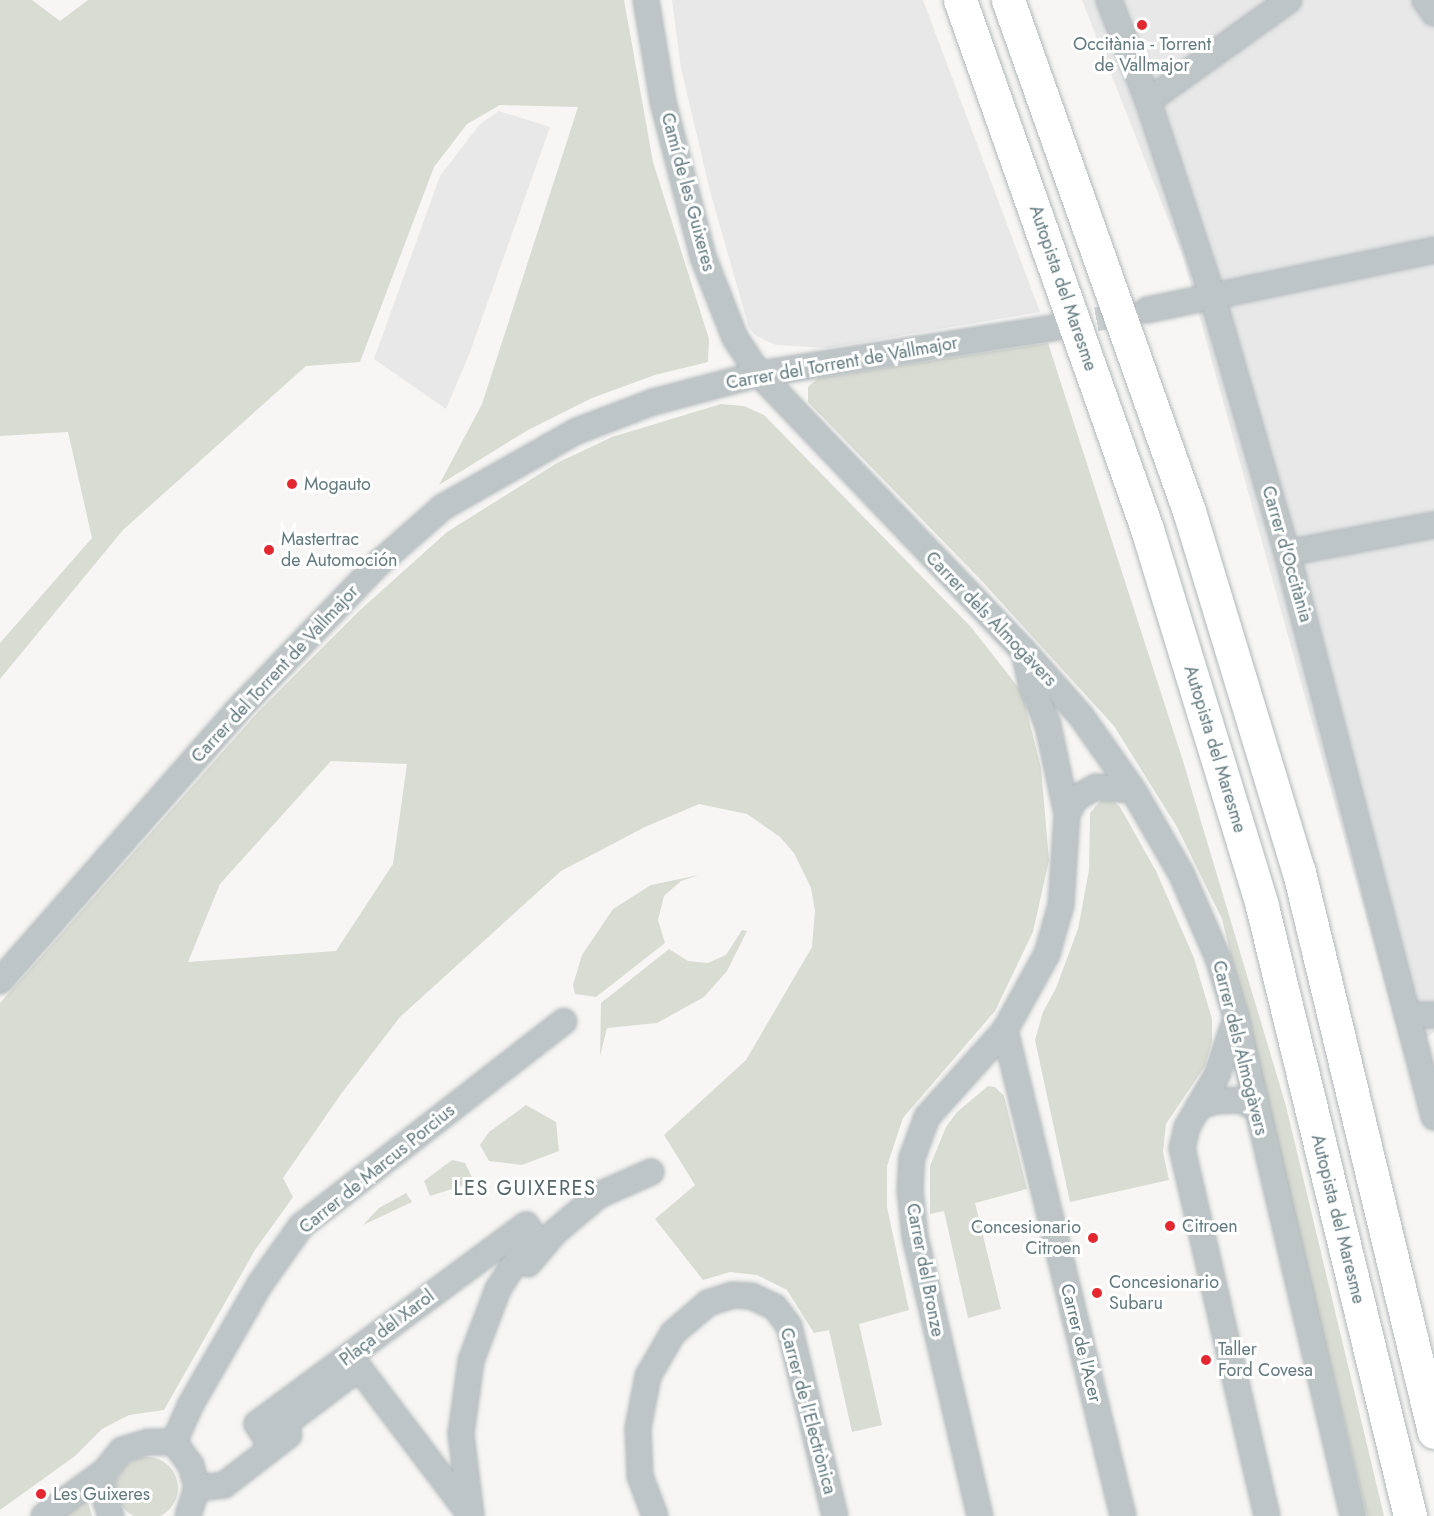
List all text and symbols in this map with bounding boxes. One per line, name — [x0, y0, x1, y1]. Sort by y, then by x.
marker: Occitània - Torrent de Vallmajor — [1135, 18, 1149, 32]
place label: Occitània - Torrent de Vallmajor — [1073, 34, 1211, 76]
street label: Camí de les Guixeres — [656, 110, 720, 274]
street label: Autopista del Maresme — [1025, 202, 1101, 374]
street label: Carrer del Torrent de Vallmajor — [724, 332, 960, 394]
place label: Mogauto — [304, 473, 371, 495]
marker: Mogauto — [285, 477, 299, 491]
street label: Carrer d'Occitània — [1257, 483, 1317, 625]
place label: Mastertrac de Automoción — [281, 529, 397, 572]
marker: Mastertrac de Automoción — [262, 543, 276, 557]
street label: Carrer dels Almogàvers — [921, 547, 1061, 691]
street label: Carrer del Torrent de Vallmajor — [187, 581, 363, 767]
street label: Autopista del Maresme — [1179, 663, 1251, 835]
street label: Carrer dels Almogàvers — [1208, 958, 1272, 1138]
street label: Carrer de Marcus Porcius — [295, 1100, 459, 1238]
street label: Autopista del Maresme — [1307, 1132, 1369, 1306]
district label: LES GUIXERES — [453, 1176, 597, 1200]
street label: Carrer del Bronze — [901, 1201, 949, 1339]
place label: Citroen — [1182, 1215, 1238, 1237]
place label: Concesionario Citroen — [971, 1217, 1081, 1260]
marker: Citroen — [1163, 1219, 1177, 1233]
marker: Concesionario Citroen — [1086, 1231, 1100, 1245]
place label: Concesionario Subaru — [1109, 1272, 1219, 1314]
street label: Carrer de l'Acer — [1056, 1282, 1106, 1404]
street label: Plaça del Xarol — [335, 1285, 439, 1371]
marker: Concesionario Subaru — [1090, 1286, 1104, 1300]
street label: Carrer de l'Electrònica — [775, 1325, 841, 1497]
place label: Taller Ford Covesa — [1218, 1339, 1313, 1382]
marker: Taller Ford Covesa — [1199, 1353, 1213, 1367]
place label: Les Guixeres — [53, 1483, 150, 1505]
marker: Les Guixeres — [34, 1487, 48, 1501]

